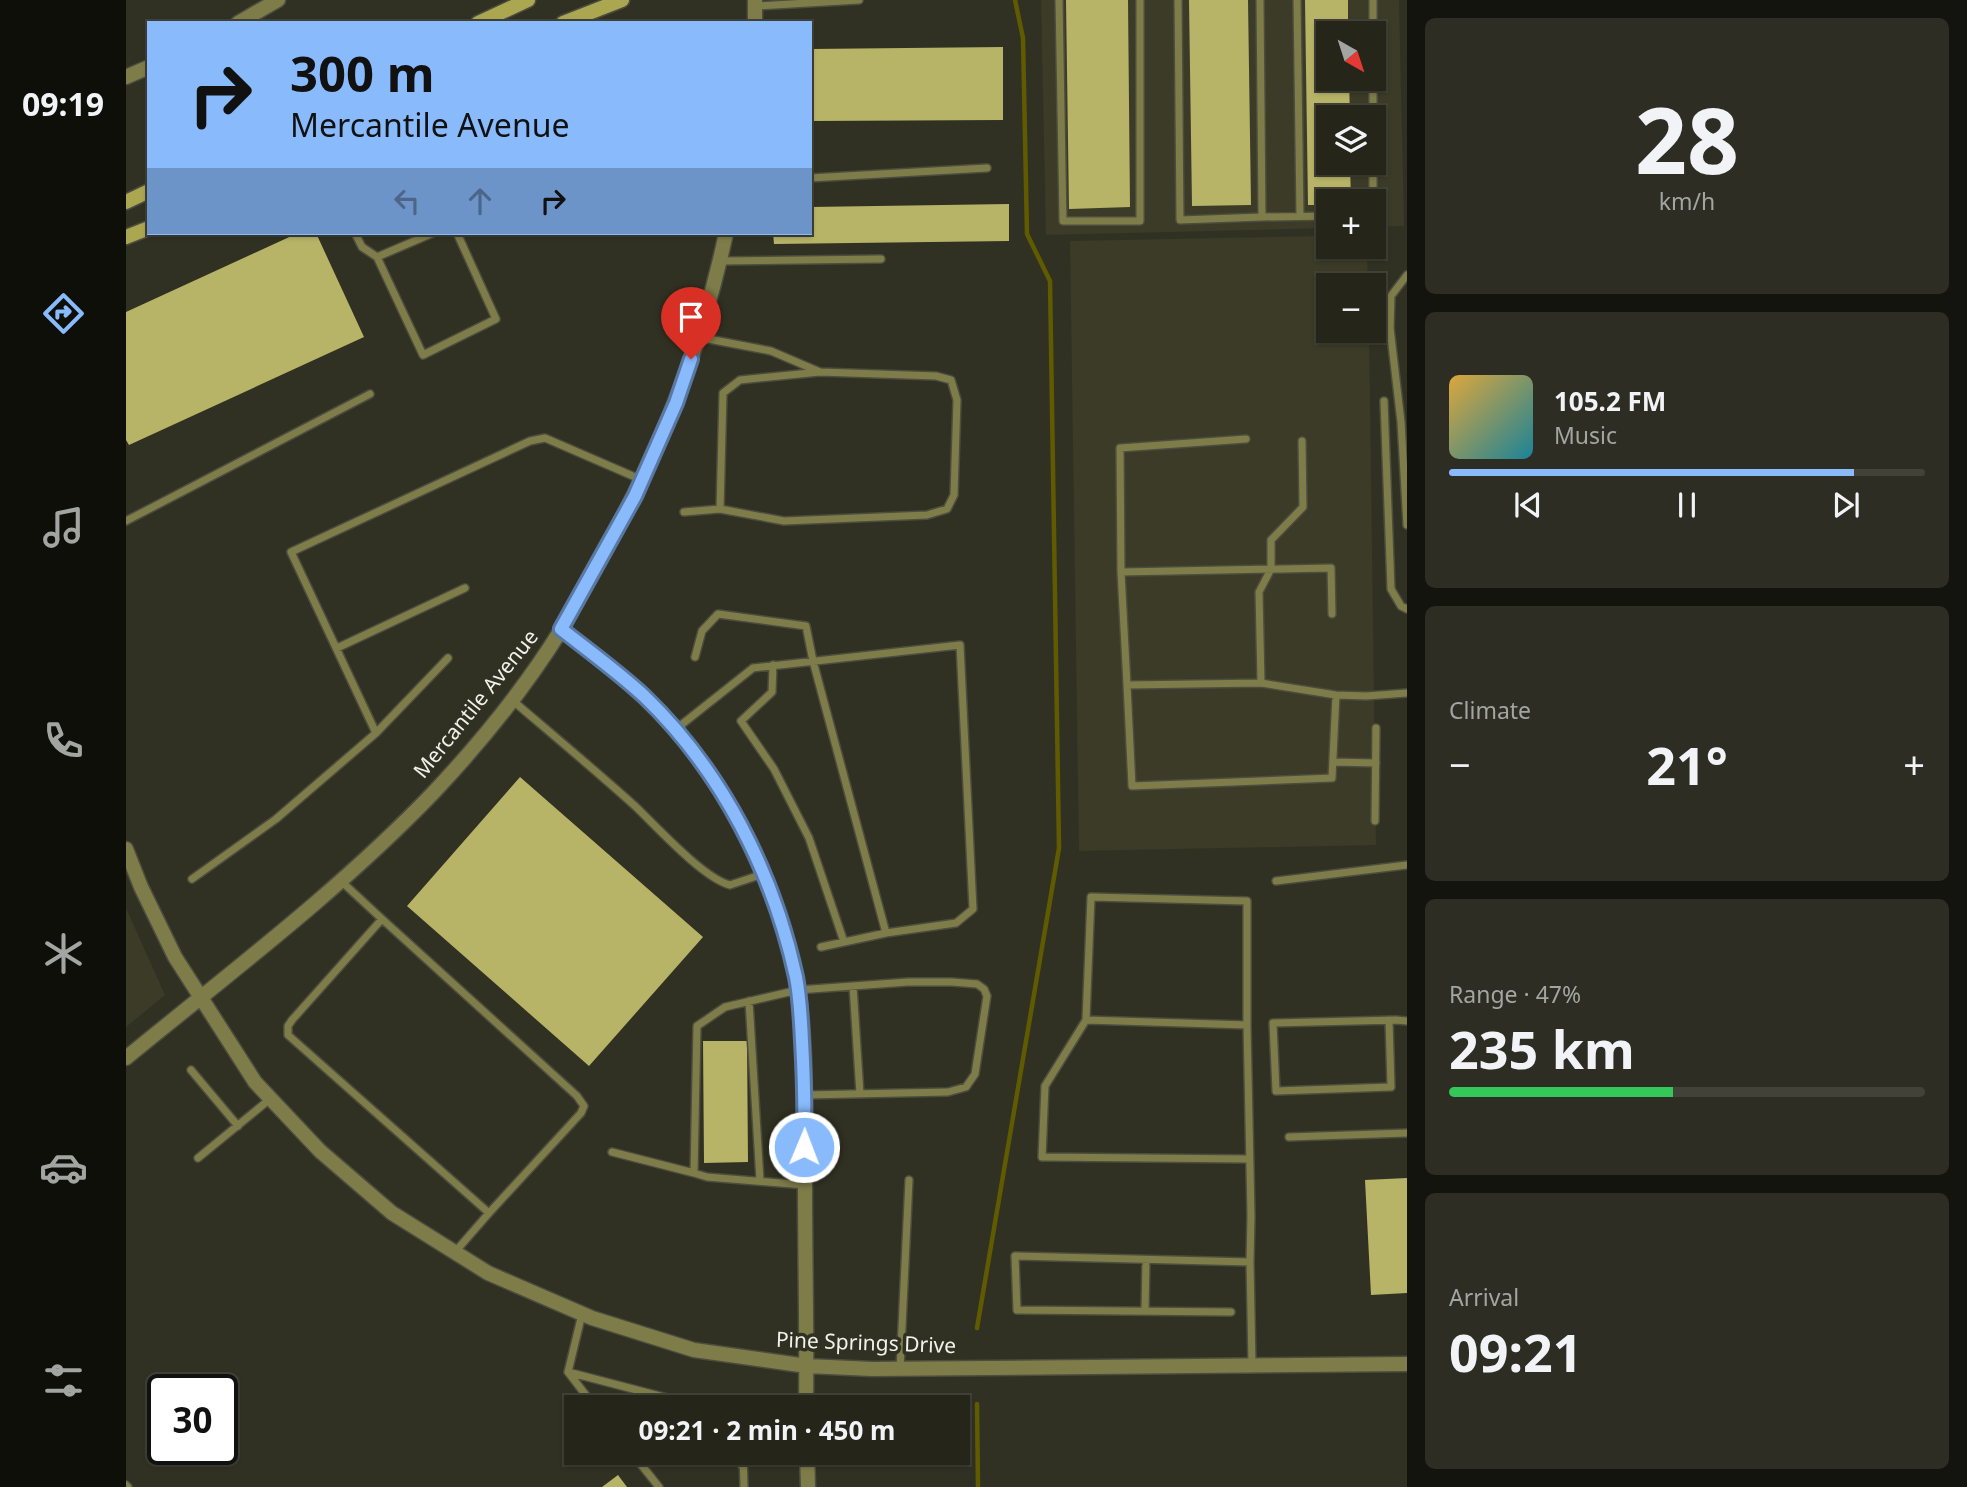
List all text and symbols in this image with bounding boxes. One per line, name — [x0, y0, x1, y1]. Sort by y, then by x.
north arrow — [1316, 21, 1386, 91]
map controls — [1316, 21, 1386, 343]
text: 300 m — [290, 40, 435, 106]
icon: right — [175, 49, 266, 140]
text: 28 — [1635, 77, 1739, 201]
text: 09:19 — [22, 82, 104, 125]
text: Mercantile Avenue — [290, 103, 570, 146]
button: layers — [1316, 105, 1386, 175]
icon: left — [388, 182, 426, 220]
icon: ahead — [461, 182, 499, 220]
icon: right — [534, 182, 572, 220]
text: km/h — [1659, 185, 1715, 217]
button: + — [1316, 189, 1386, 259]
button: − — [1316, 273, 1386, 343]
pin — [661, 287, 721, 359]
icon: directions — [39, 289, 88, 338]
icon: arrive — [672, 298, 710, 336]
text: 105.2 FM — [1554, 383, 1666, 419]
text: Music — [1554, 419, 1617, 451]
icon: previous — [1509, 486, 1547, 524]
icon: pause — [1668, 486, 1706, 524]
icon: next — [1827, 486, 1865, 524]
icon: music — [39, 503, 88, 552]
street label: Mercantile Avenue — [407, 623, 544, 783]
text: Climate — [1449, 694, 1531, 726]
icon: phone — [39, 716, 88, 765]
text: 21° — [1646, 729, 1728, 800]
text: − — [1449, 738, 1471, 790]
text: + — [1903, 738, 1925, 790]
icon: climate — [39, 929, 88, 978]
text: Range · 47% — [1449, 978, 1581, 1010]
text: 235 km — [1449, 1013, 1635, 1084]
position arrow — [767, 1110, 841, 1184]
icon: car — [39, 1143, 88, 1192]
text: Arrival — [1449, 1281, 1519, 1313]
text: 09:21 — [1449, 1316, 1583, 1387]
street label: Pine Springs Drive — [775, 1325, 957, 1359]
icon: filters — [39, 1356, 88, 1405]
speed limit sign: 30 — [147, 1374, 238, 1465]
text: 09:21 · 2 min · 450 m — [639, 1412, 895, 1448]

